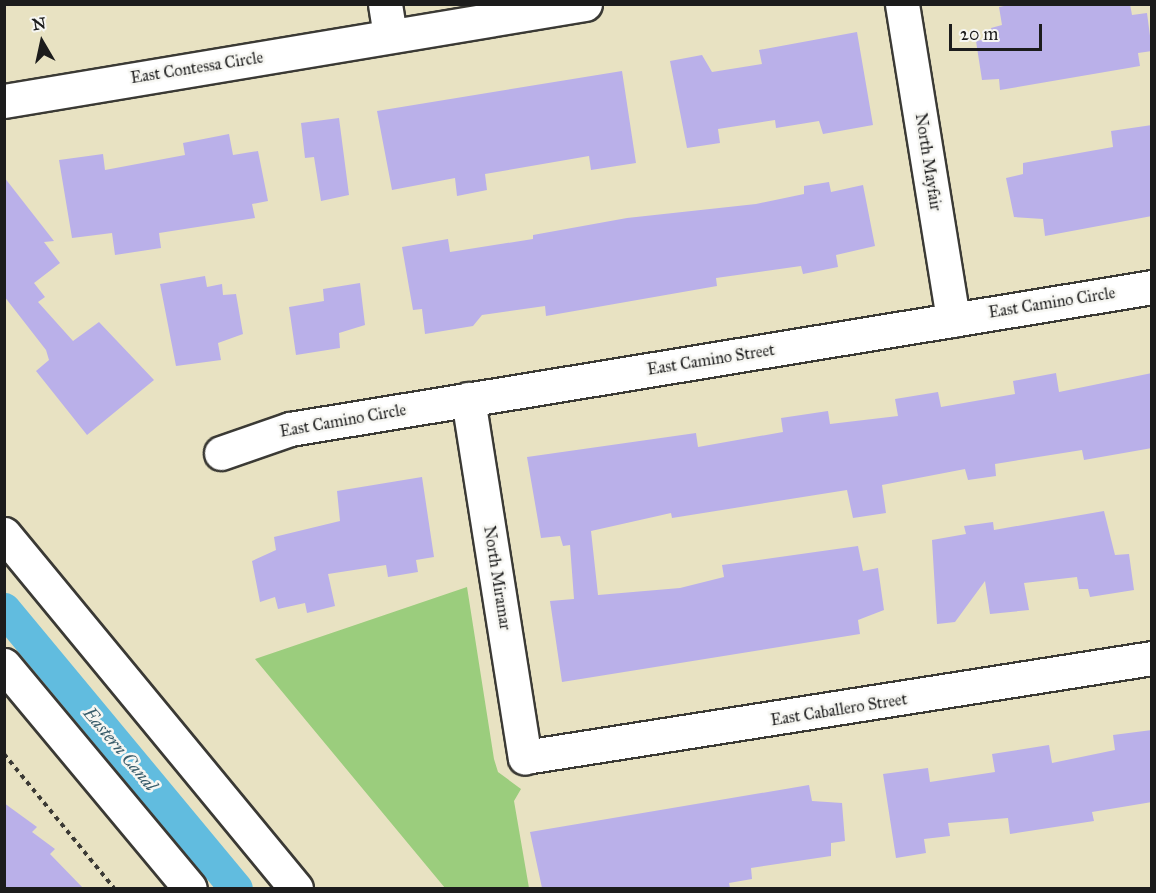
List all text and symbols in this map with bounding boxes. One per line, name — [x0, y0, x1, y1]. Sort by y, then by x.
north arrow — [12, 12, 72, 72]
scale bar — [952, 12, 1045, 50]
text: N — [31, 13, 47, 34]
text: 20 m — [960, 23, 998, 45]
street label: East Contessa Circle — [129, 48, 265, 88]
street label: North Mayfair — [911, 112, 945, 212]
street label: East Camino Circle — [987, 284, 1117, 322]
street label: East Camino Street — [646, 340, 776, 380]
street label: East Camino Circle — [278, 400, 408, 442]
street label: North Miramar — [479, 525, 515, 631]
street label: East Caballero Street — [769, 690, 909, 730]
water label: Eastern Canal — [79, 703, 161, 795]

